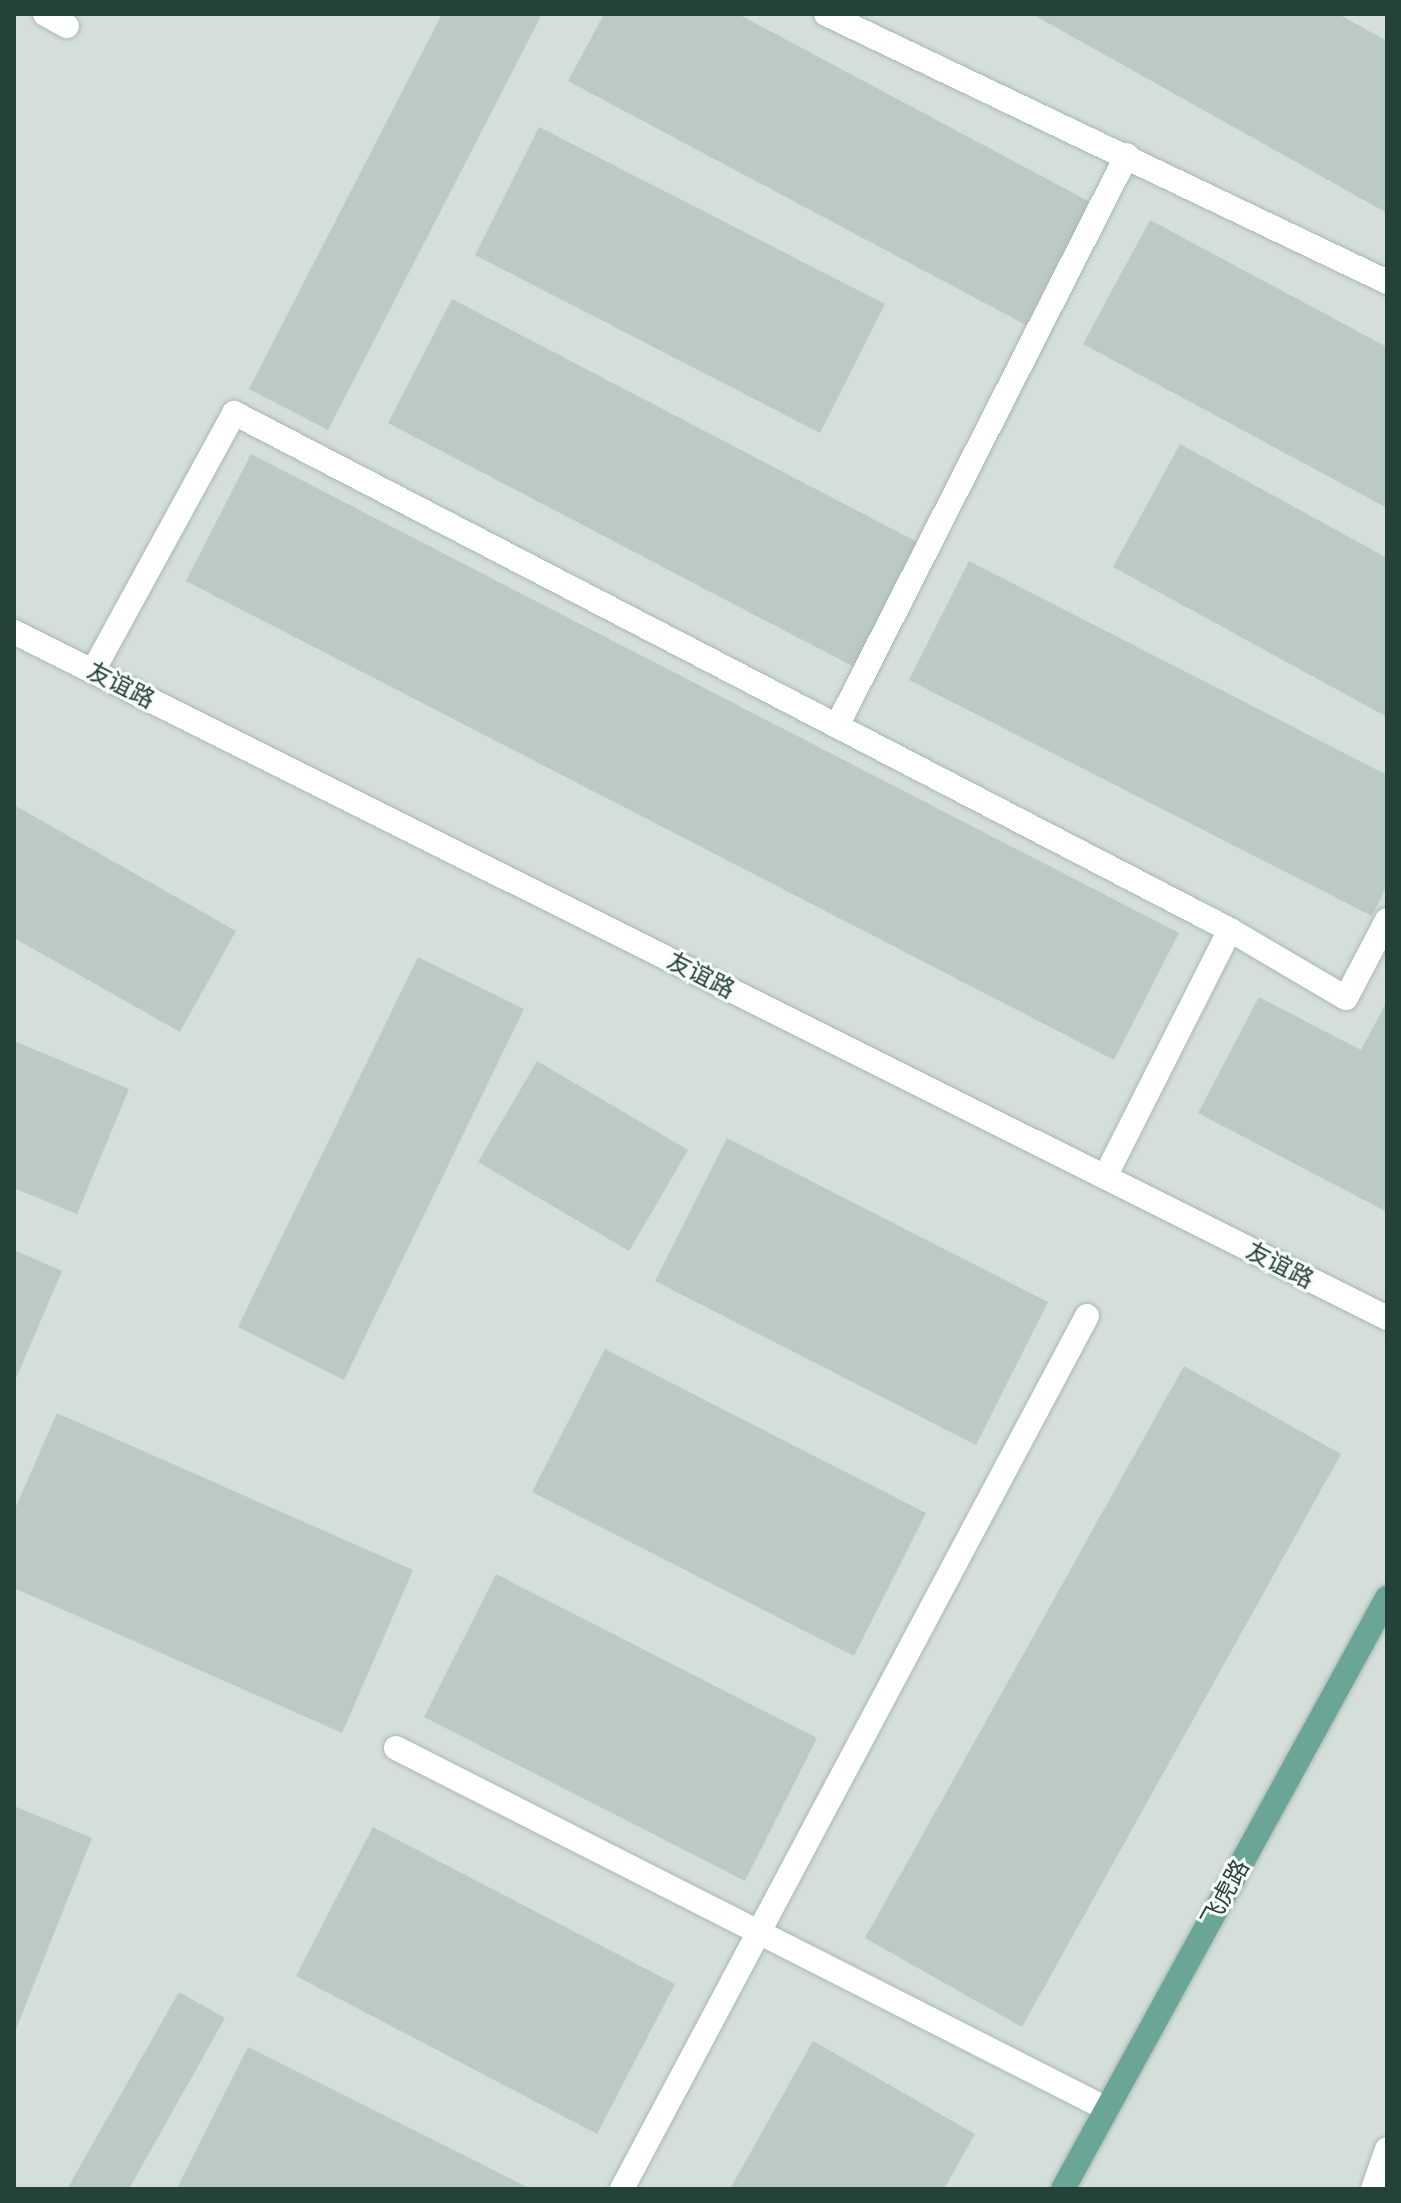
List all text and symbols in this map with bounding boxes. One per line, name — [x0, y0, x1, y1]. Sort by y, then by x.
street label: 友谊路 — [82, 656, 160, 714]
street label: 友谊路 — [662, 946, 740, 1004]
street label: 友谊路 — [1241, 1236, 1319, 1294]
street label: 飞虎路 — [1195, 1855, 1255, 1931]

